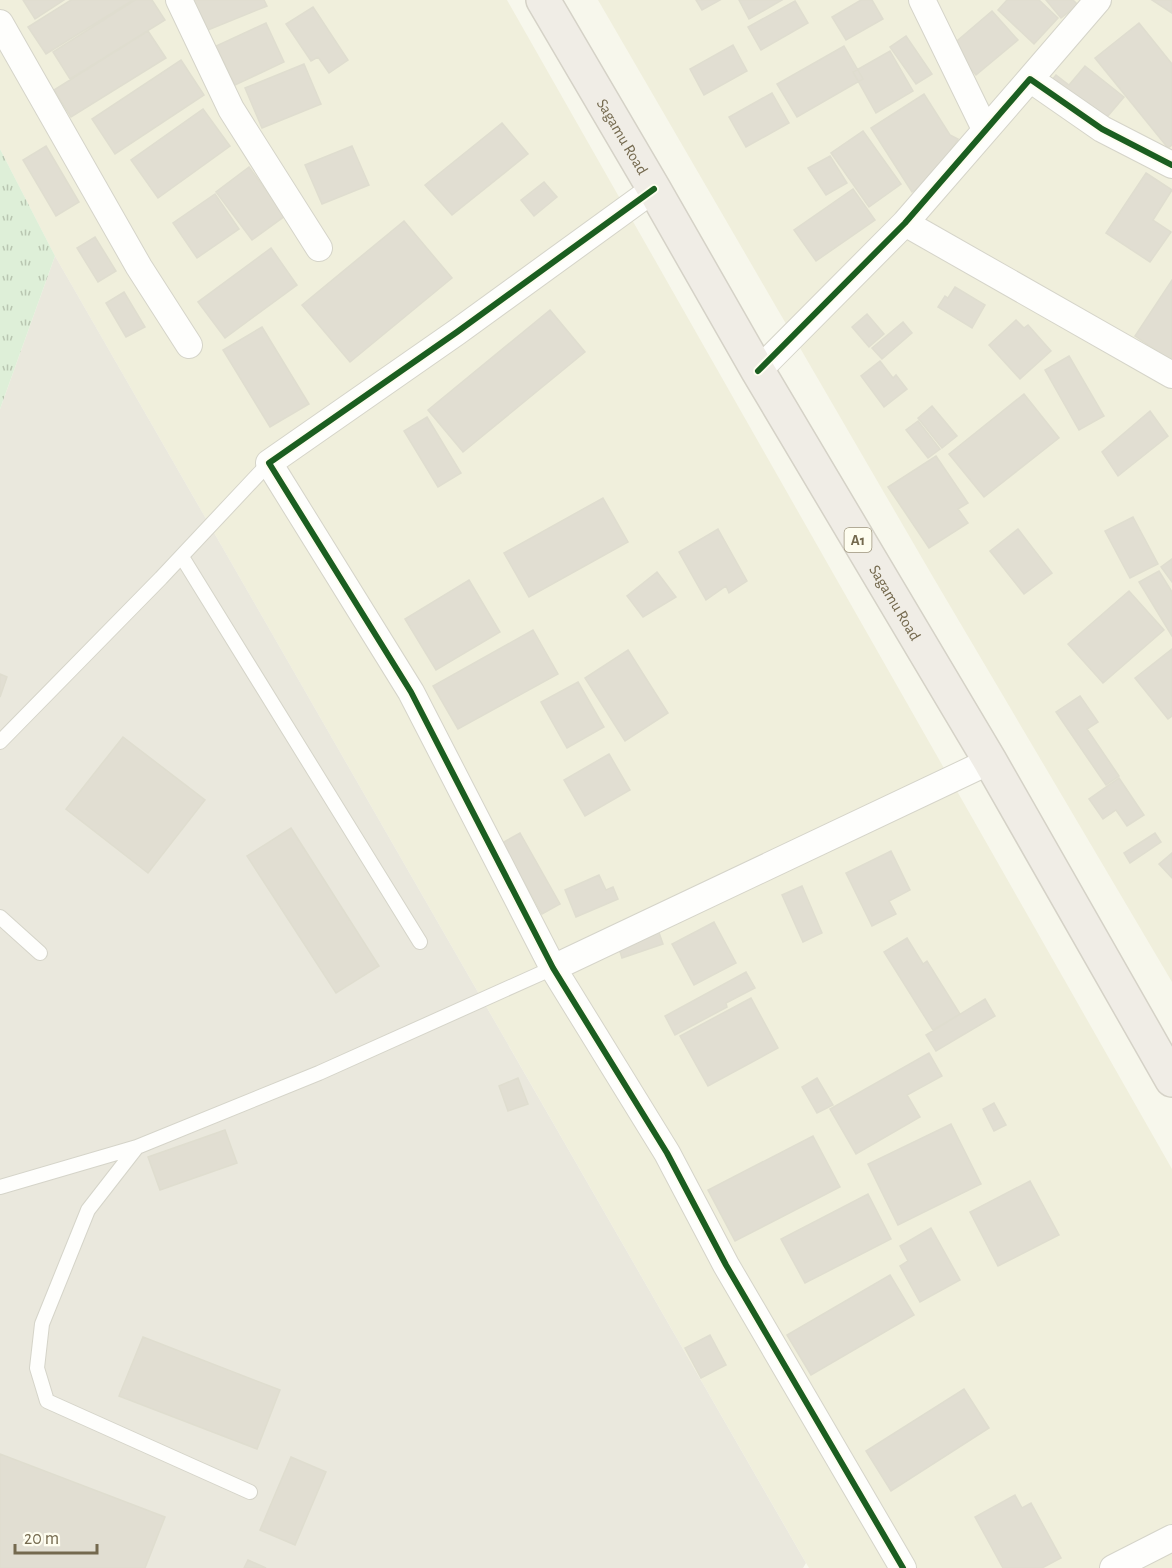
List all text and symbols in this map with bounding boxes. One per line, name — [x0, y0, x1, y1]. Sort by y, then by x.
street label: Sagamu Road — [594, 96, 651, 177]
road number: A1 — [844, 528, 872, 552]
street label: Sagamu Road — [866, 562, 923, 643]
scale bar — [15, 1517, 98, 1555]
text: 20 m — [24, 1530, 59, 1548]

